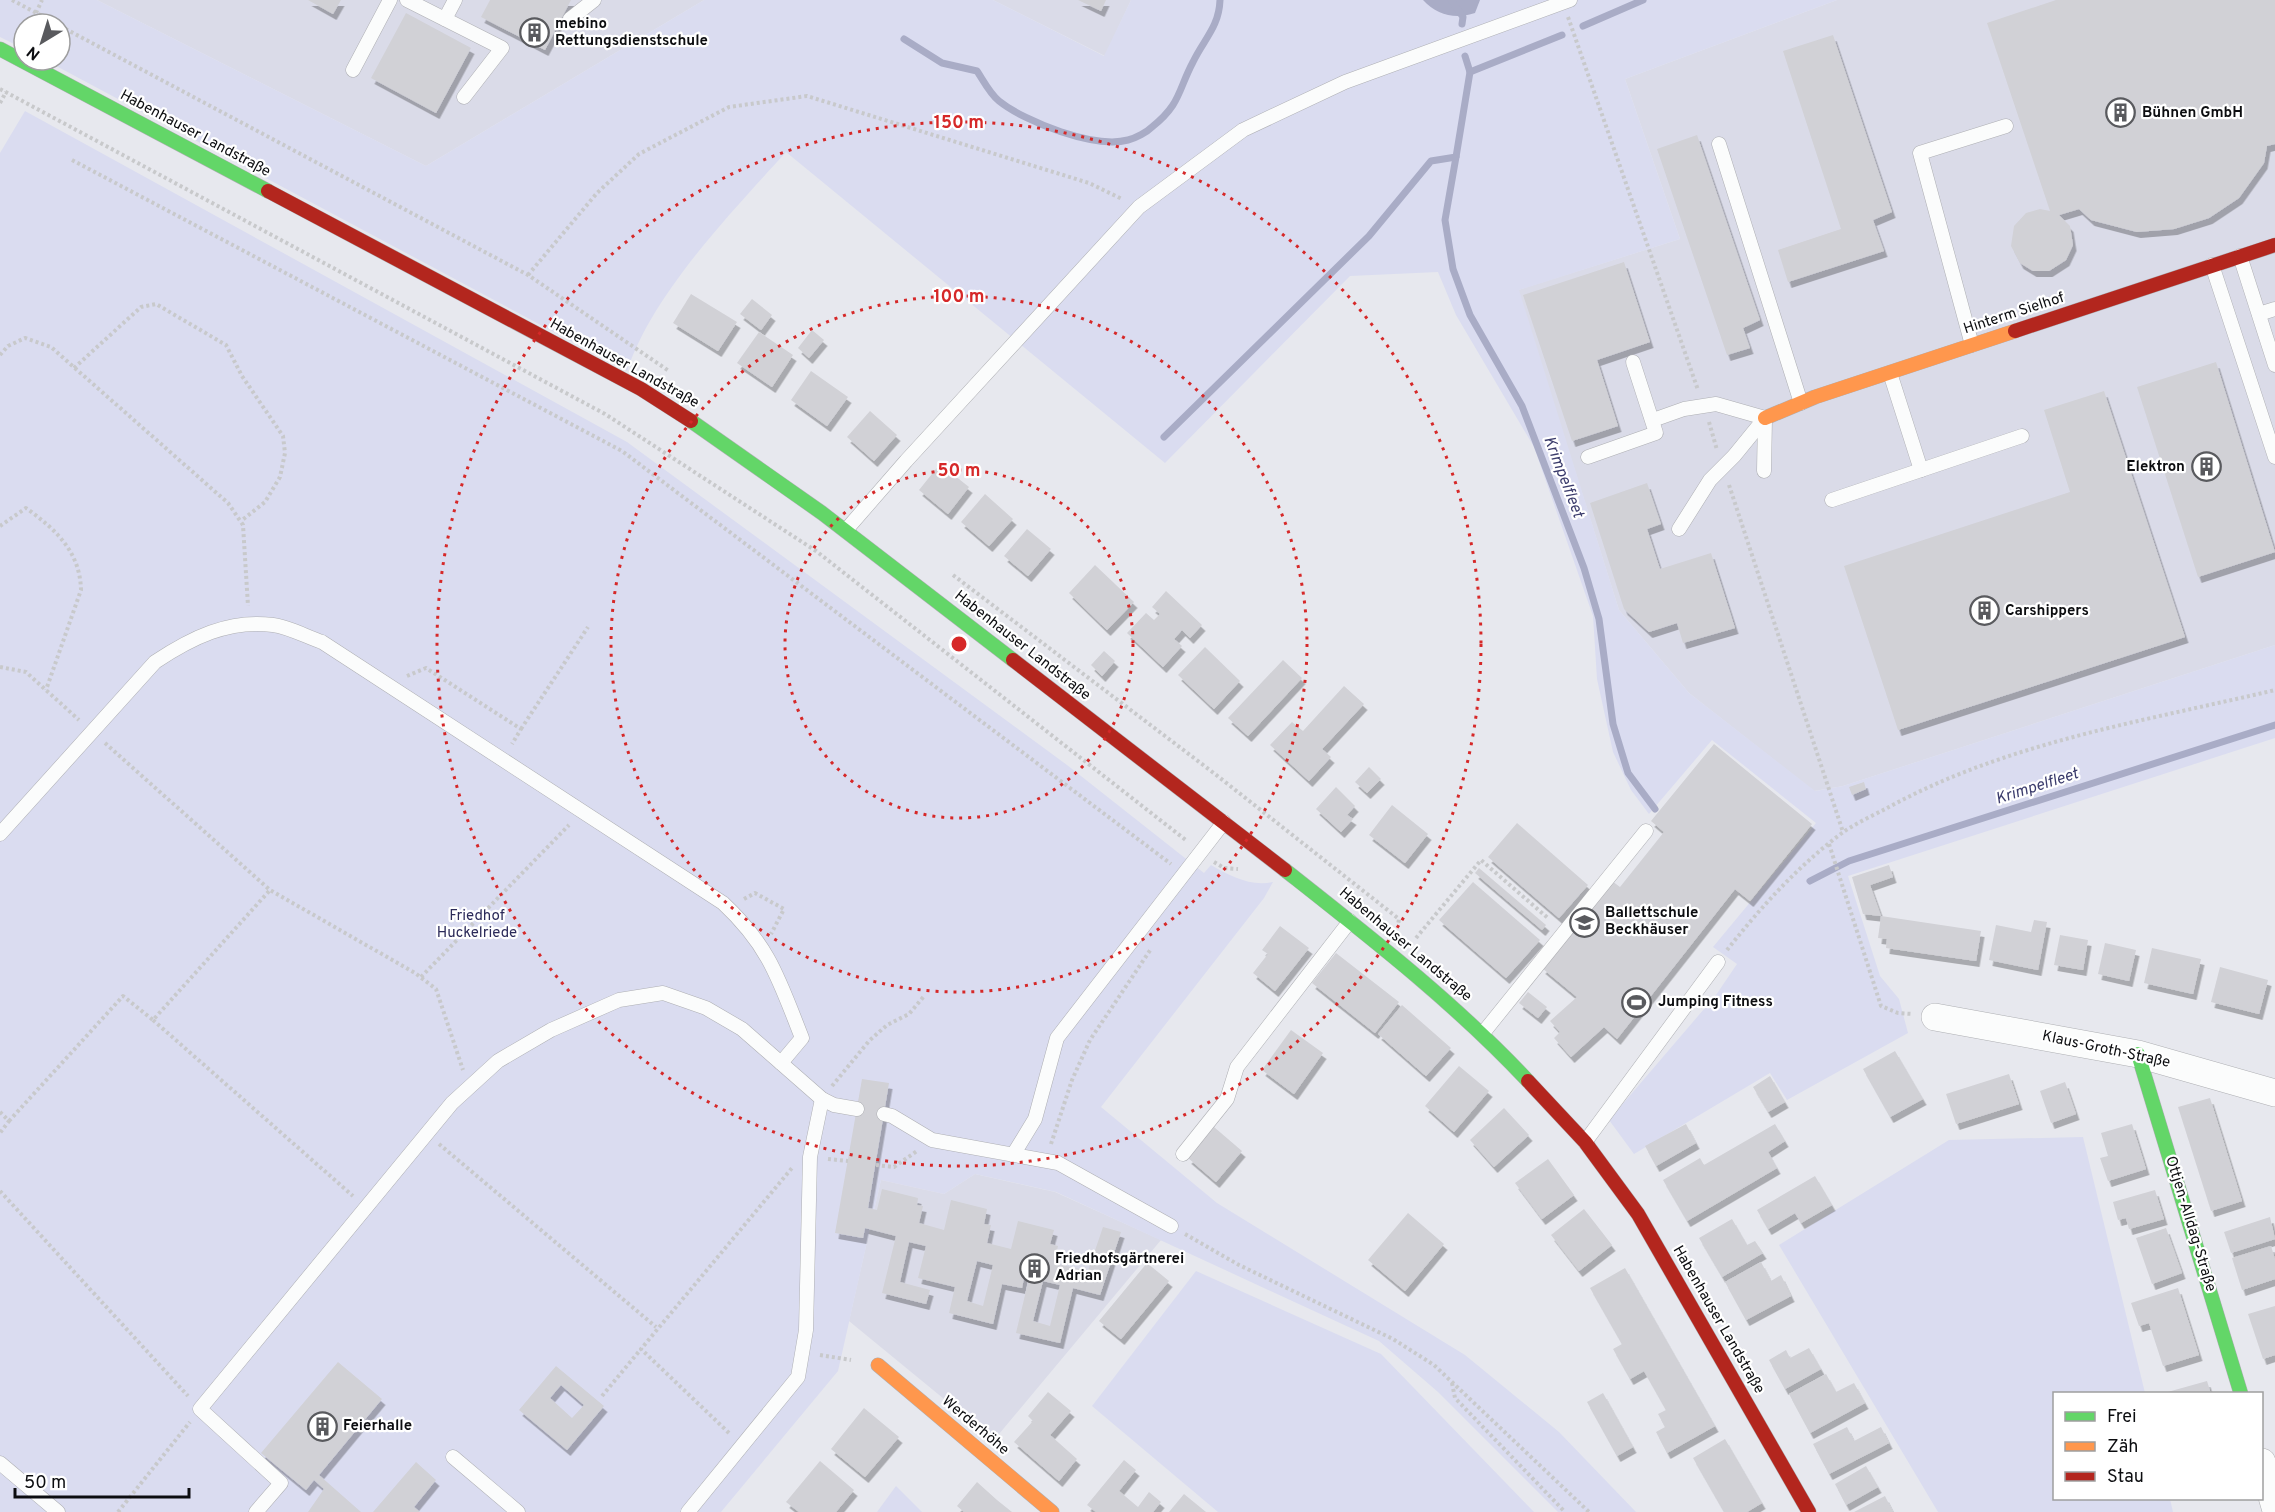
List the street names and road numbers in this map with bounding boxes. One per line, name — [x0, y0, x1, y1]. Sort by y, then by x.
street label: Habenhauser Landstraße — [116, 86, 274, 182]
street label: Hinterm Sielhof — [1961, 289, 2067, 339]
street label: Habenhauser Landstraße — [546, 315, 702, 413]
street label: Habenhauser Landstraße — [950, 587, 1094, 705]
street label: Habenhauser Landstraße — [1335, 884, 1475, 1006]
street label: Klaus-Groth-Straße — [2040, 1027, 2172, 1073]
street label: Ottjen-Alldag-Straße — [2160, 1154, 2220, 1294]
street label: Habenhauser Landstraße — [1668, 1243, 1768, 1397]
street label: Werderhöhe — [937, 1392, 1013, 1460]

